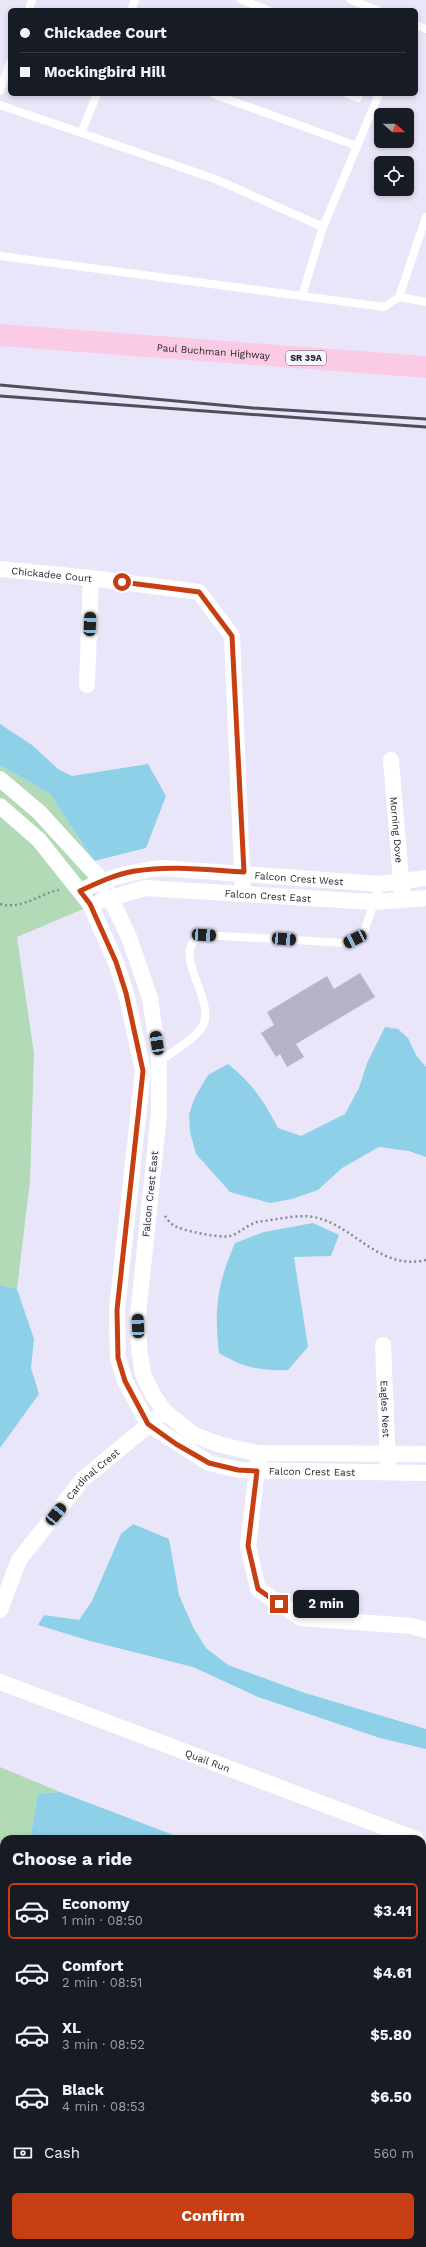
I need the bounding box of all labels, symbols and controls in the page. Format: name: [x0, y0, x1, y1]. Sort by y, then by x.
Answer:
text: Chickadee Court: [44, 24, 167, 42]
text: Mockingbird Hill: [44, 63, 166, 81]
north arrow: [374, 108, 414, 148]
map controls: [374, 108, 414, 196]
button: locate: [374, 156, 414, 196]
street label: Paul Buchman Highway: [156, 341, 271, 361]
road number: SR 39A: [286, 351, 326, 365]
street label: Chickadee Court: [11, 565, 93, 584]
route start: [113, 573, 131, 591]
car: [84, 612, 96, 636]
street label: Morning Dove: [389, 796, 405, 864]
street label: Falcon Crest West: [254, 869, 345, 887]
street label: Falcon Crest East: [224, 887, 312, 904]
car: [192, 928, 216, 942]
car: [342, 928, 368, 950]
car: [272, 932, 296, 946]
car: [149, 1030, 165, 1056]
street label: Falcon Crest East: [140, 1150, 160, 1238]
car: [132, 1314, 144, 1338]
street label: Eagles Nest: [379, 1380, 392, 1439]
street label: Cardinal Crest: [64, 1446, 122, 1502]
street label: Falcon Crest East: [269, 1465, 356, 1477]
car: [44, 1501, 68, 1527]
callout: 2 min: [293, 1590, 359, 1618]
route end: [270, 1595, 288, 1613]
text: 2 min: [308, 1596, 344, 1611]
street label: Quail Run: [184, 1747, 232, 1774]
text: Choose a ride: [12, 1848, 132, 1869]
icon: car: [14, 1893, 50, 1929]
text: Economy: [62, 1895, 129, 1913]
text: $3.41: [373, 1902, 412, 1920]
text: 1 min · 08:50: [62, 1913, 143, 1928]
icon: car: [14, 1955, 50, 1991]
text: Comfort: [62, 1957, 123, 1975]
text: $4.61: [373, 1964, 412, 1982]
text: 2 min · 08:51: [62, 1975, 142, 1990]
icon: car: [14, 2017, 50, 2053]
text: XL: [62, 2019, 81, 2037]
text: $5.80: [370, 2026, 412, 2044]
text: 3 min · 08:52: [62, 2037, 145, 2052]
icon: car: [14, 2079, 50, 2115]
text: Black: [62, 2081, 104, 2099]
text: $6.50: [370, 2088, 412, 2106]
text: 4 min · 08:53: [62, 2099, 145, 2114]
icon: cash: [12, 2142, 34, 2164]
text: Cash: [44, 2144, 80, 2162]
text: 560 m: [374, 2146, 414, 2161]
button: Confirm: [12, 2193, 414, 2239]

